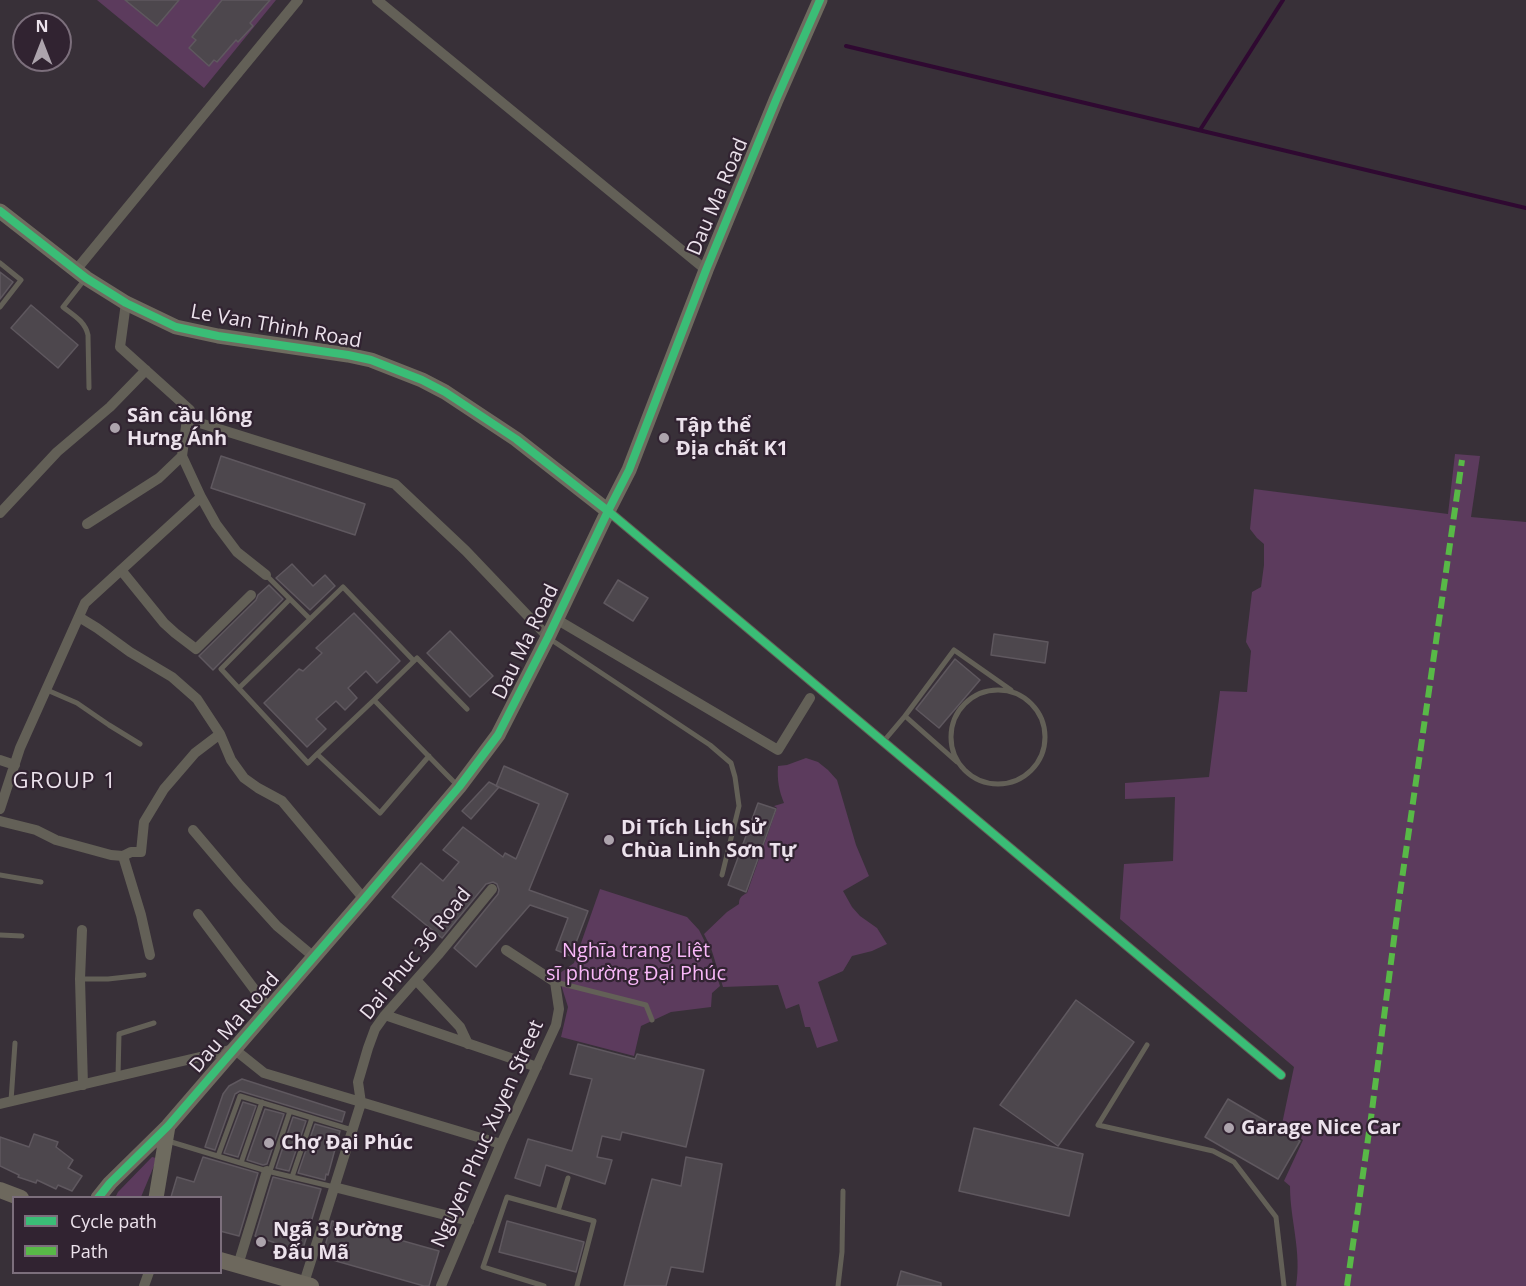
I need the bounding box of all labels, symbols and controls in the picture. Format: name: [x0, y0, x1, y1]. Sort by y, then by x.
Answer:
north arrow: [12, 12, 72, 72]
text: N: [35, 15, 49, 37]
street label: Dau Ma Road: [683, 135, 753, 259]
street label: Le Van Thinh Road: [189, 300, 363, 354]
place label: Sân cầu lông Hưng Ánh: [127, 404, 252, 451]
place label: Tập thể Địa chất K1: [676, 414, 788, 461]
marker: Sân cầu lông Hưng Ánh: [108, 421, 122, 435]
marker: Tập thể Địa chất K1: [657, 431, 671, 445]
street label: Dau Ma Road: [488, 581, 564, 703]
district label: GROUP 1: [13, 769, 117, 795]
place label: Di Tích Lịch Sử Chùa Linh Sơn Tự: [621, 816, 796, 863]
marker: Di Tích Lịch Sử Chùa Linh Sơn Tự: [602, 833, 616, 847]
street label: Dai Phuc 36 Road: [355, 883, 477, 1025]
park label: Nghĩa trang Liệt sĩ phường Đại Phúc: [546, 939, 726, 986]
street label: Dau Ma Road: [185, 968, 285, 1078]
street label: Nguyen Phuc Xuyen Street: [427, 1016, 549, 1252]
place label: Garage Nice Car: [1241, 1116, 1401, 1140]
marker: Garage Nice Car: [1222, 1121, 1236, 1135]
place label: Chợ Đại Phúc: [281, 1131, 413, 1155]
marker: Chợ Đại Phúc: [262, 1136, 276, 1150]
legend: [12, 1196, 222, 1274]
text: Cycle path: [70, 1209, 157, 1233]
place label: Ngã 3 Đường Đấu Mã: [273, 1218, 402, 1265]
marker: Ngã 3 Đường Đấu Mã: [254, 1235, 268, 1249]
text: Path: [70, 1239, 108, 1263]

